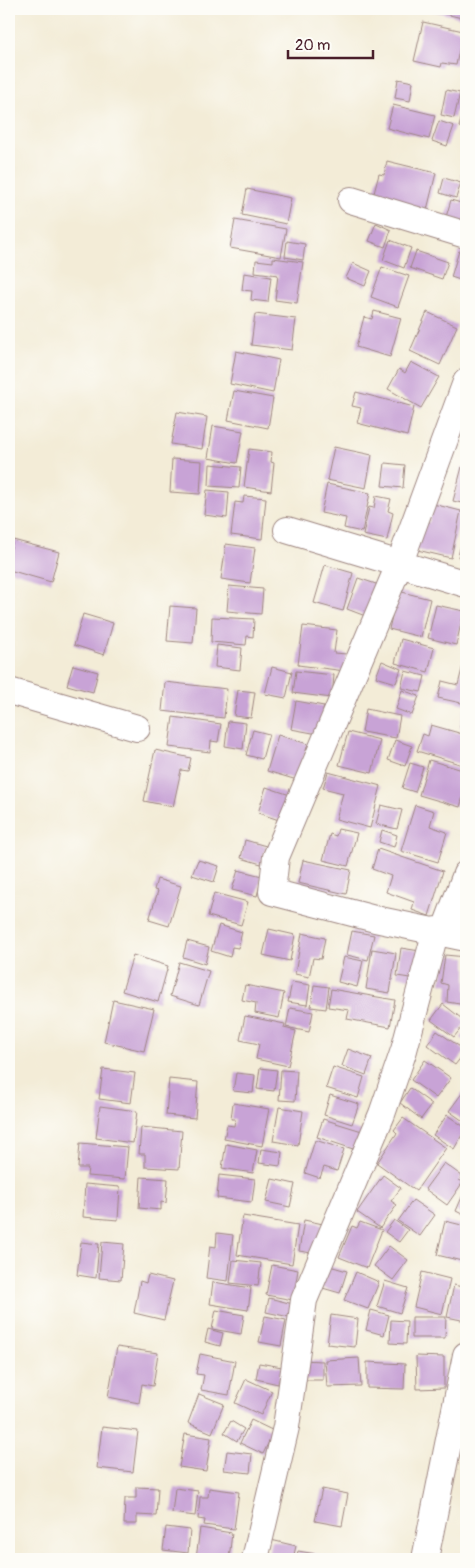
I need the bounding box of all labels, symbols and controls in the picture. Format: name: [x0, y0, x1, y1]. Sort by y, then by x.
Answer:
scale bar: [288, 28, 372, 60]
text: 20 m: [295, 36, 330, 55]

